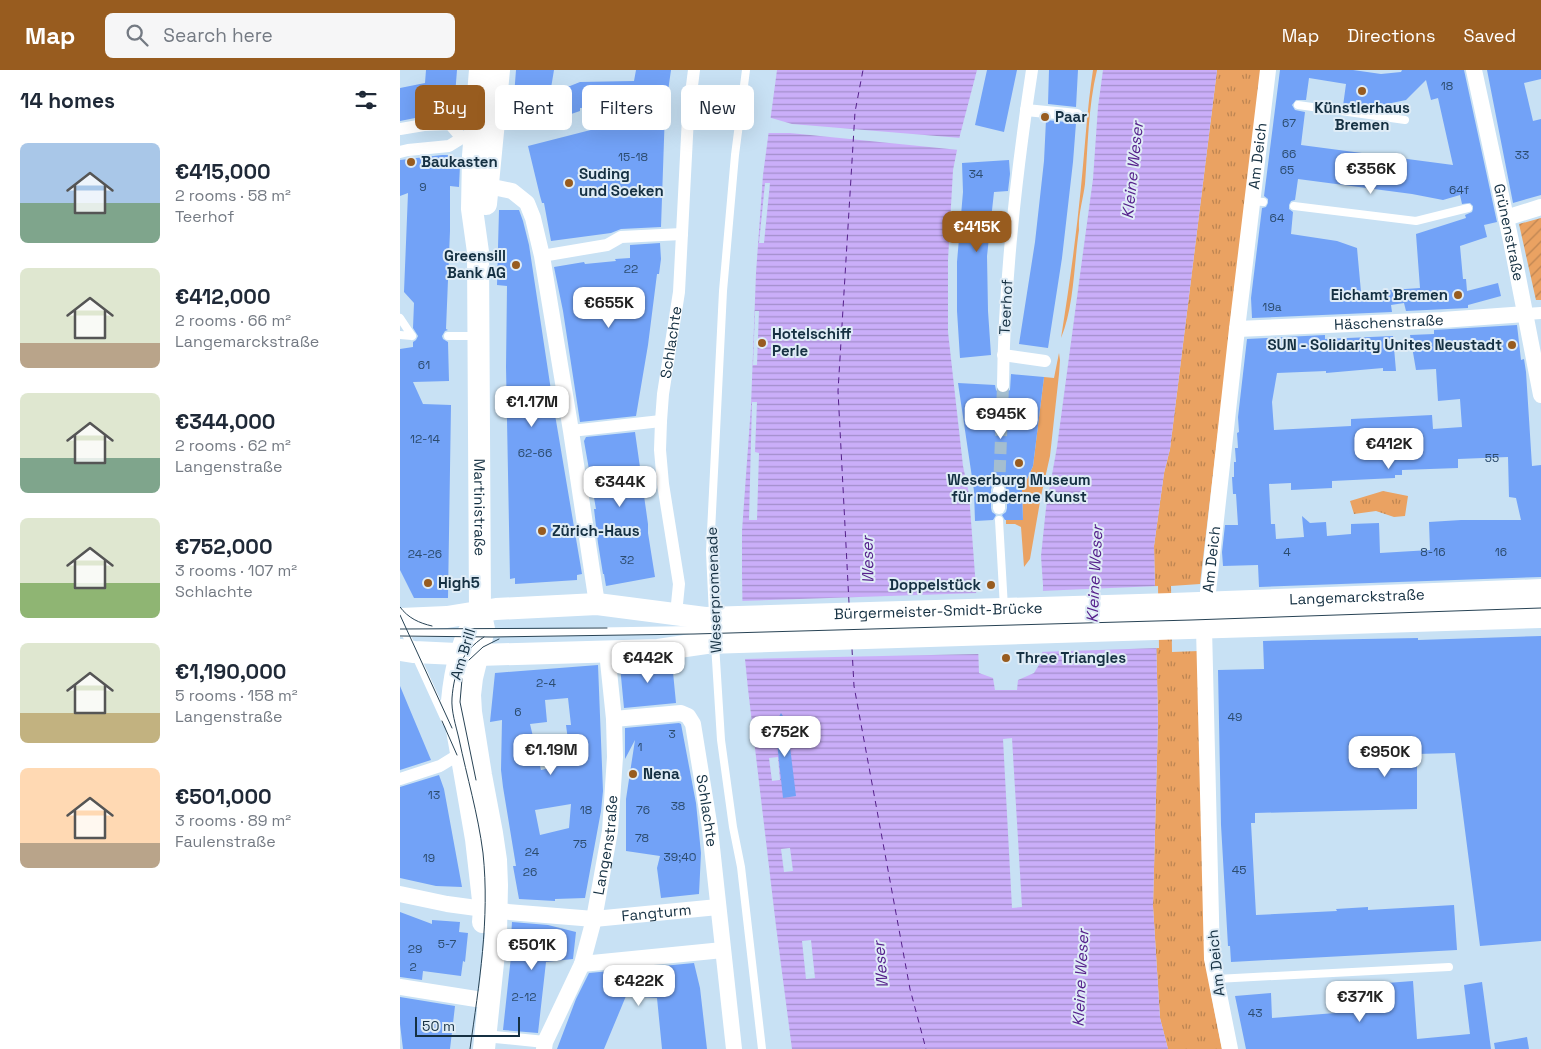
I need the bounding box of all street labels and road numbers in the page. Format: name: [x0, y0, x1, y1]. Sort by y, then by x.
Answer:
street label: Am Deich: [1244, 122, 1271, 190]
street label: Grünenstraße: [1490, 182, 1529, 283]
street label: Teerhof: [995, 278, 1016, 335]
street label: Schlachte: [656, 305, 686, 380]
street label: Häschenstraße: [1334, 310, 1444, 334]
street label: Martinistraße: [470, 458, 490, 556]
street label: Am Deich: [1198, 525, 1224, 594]
street label: Weserpromenade: [702, 526, 725, 654]
street label: Langemarckstraße: [1289, 584, 1425, 609]
street label: Bürgermeister-Smidt-Brücke: [833, 598, 1043, 623]
street label: Am Brill: [446, 626, 479, 682]
street label: Schlachte: [692, 773, 722, 848]
street label: Langenstraße: [589, 794, 621, 896]
street label: Fangturm: [621, 900, 692, 925]
street label: Am Deich: [1203, 929, 1228, 997]

